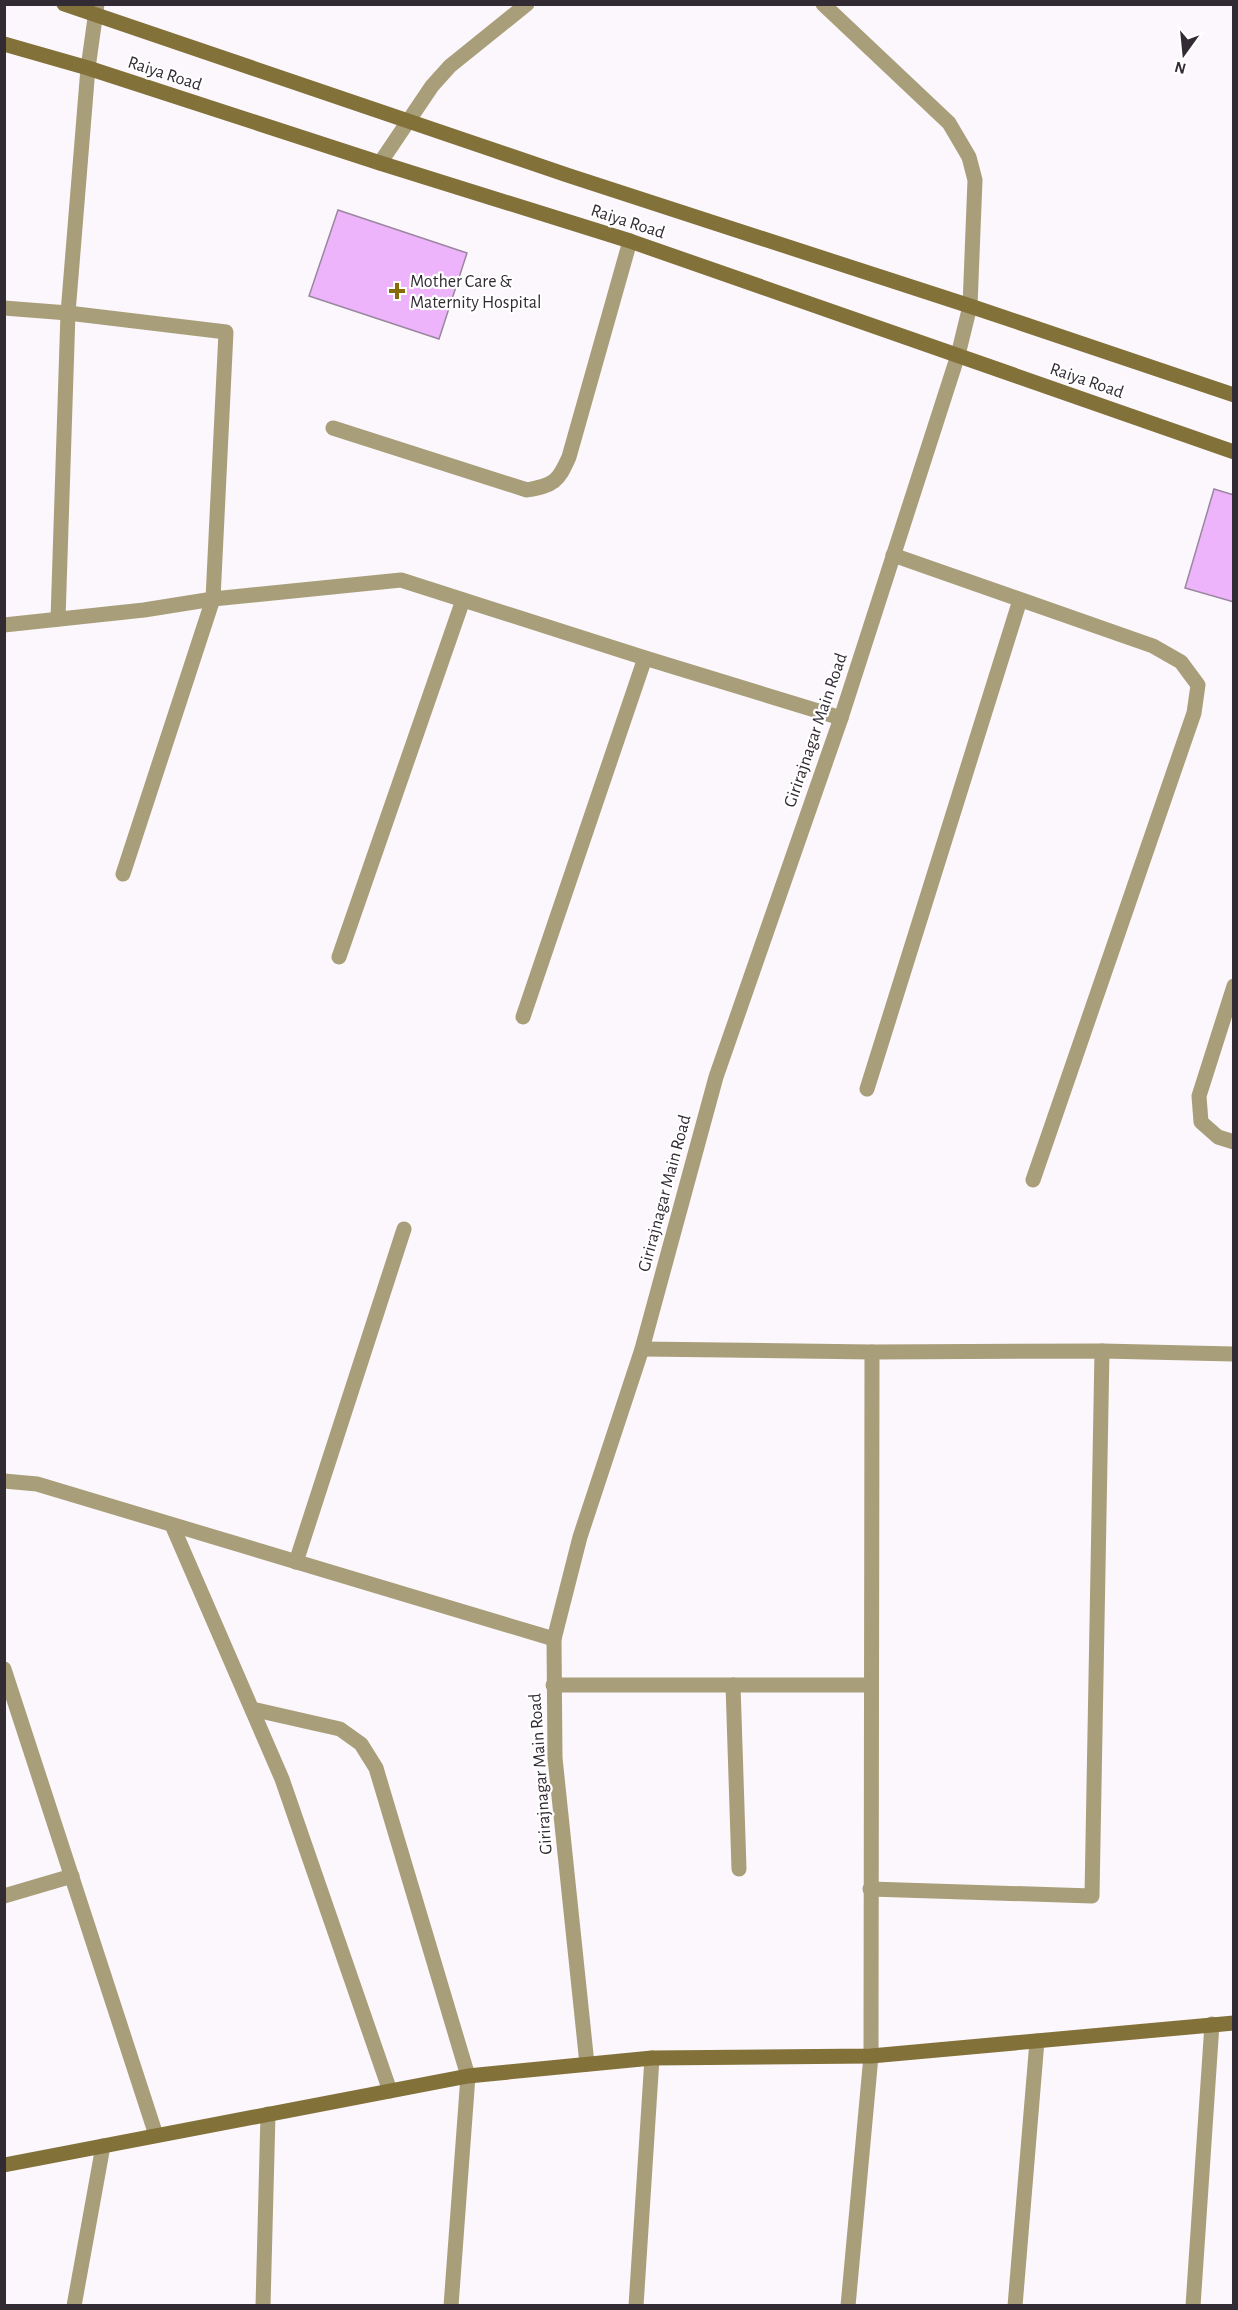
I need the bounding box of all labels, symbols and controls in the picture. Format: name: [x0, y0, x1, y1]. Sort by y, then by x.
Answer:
north arrow: [1154, 24, 1214, 84]
street label: Raiya Road: [125, 54, 204, 94]
text: N: [1173, 58, 1188, 77]
street label: Raiya Road: [588, 202, 667, 242]
place label: Mother Care & Maternity Hospital: [410, 273, 541, 312]
marker: Mother Care & Maternity Hospital: [388, 282, 406, 300]
street label: Raiya Road: [1047, 360, 1126, 402]
street label: Girirajnagar Main Road: [781, 651, 851, 810]
street label: Girirajnagar Main Road: [635, 1113, 695, 1274]
street label: Girirajnagar Main Road: [526, 1693, 556, 1855]

